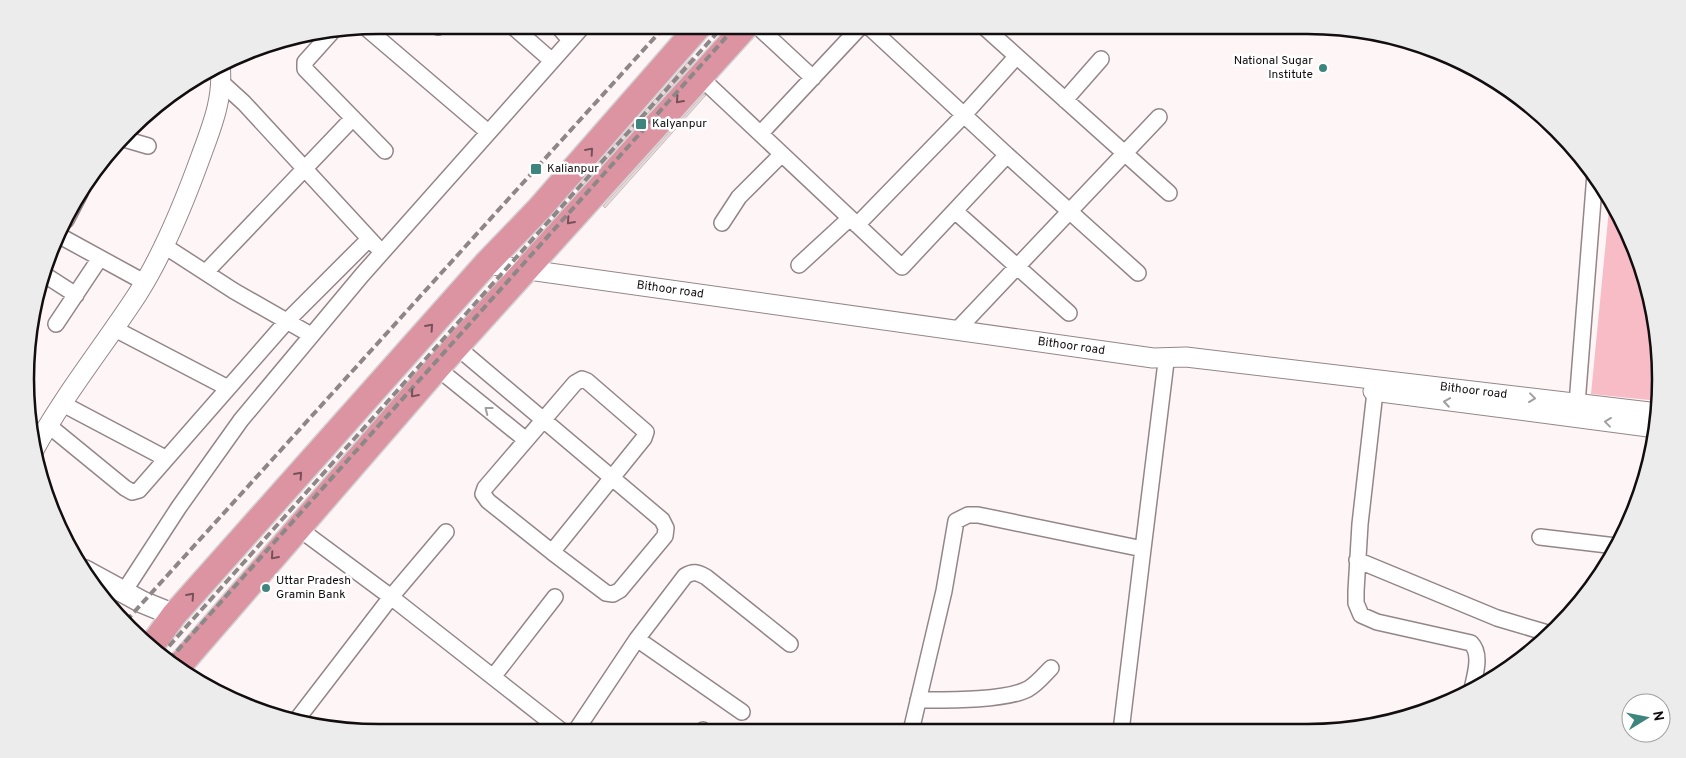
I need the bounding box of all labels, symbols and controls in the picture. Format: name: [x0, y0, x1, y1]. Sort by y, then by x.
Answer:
place label: National Sugar Institute: [1234, 53, 1313, 83]
marker: National Sugar Institute: [1317, 62, 1329, 74]
one-way arrow: [676, 95, 685, 104]
place label: Kalyanpur: [652, 116, 707, 132]
marker: Kalyanpur: [634, 117, 648, 131]
one-way arrow: [584, 147, 593, 156]
place label: Kalianpur: [547, 161, 599, 177]
marker: Kalianpur: [529, 162, 543, 176]
one-way arrow: [567, 216, 576, 225]
street label: Bithoor road: [636, 277, 705, 303]
one-way arrow: [425, 324, 434, 333]
street label: Bithoor road: [1037, 334, 1106, 359]
street label: Bithoor road: [1439, 379, 1508, 403]
one-way arrow: [411, 388, 420, 397]
one-way arrow: [1528, 392, 1536, 403]
one-way arrow: [1442, 397, 1451, 407]
one-way arrow: [485, 407, 494, 415]
one-way arrow: [1603, 417, 1611, 428]
one-way arrow: [293, 471, 302, 480]
one-way arrow: [270, 551, 279, 560]
place label: Uttar Pradesh Gramin Bank: [276, 573, 351, 603]
marker: Uttar Pradesh Gramin Bank: [260, 582, 272, 594]
one-way arrow: [185, 593, 194, 602]
north arrow: [1621, 693, 1671, 743]
text: N: [1648, 710, 1667, 722]

